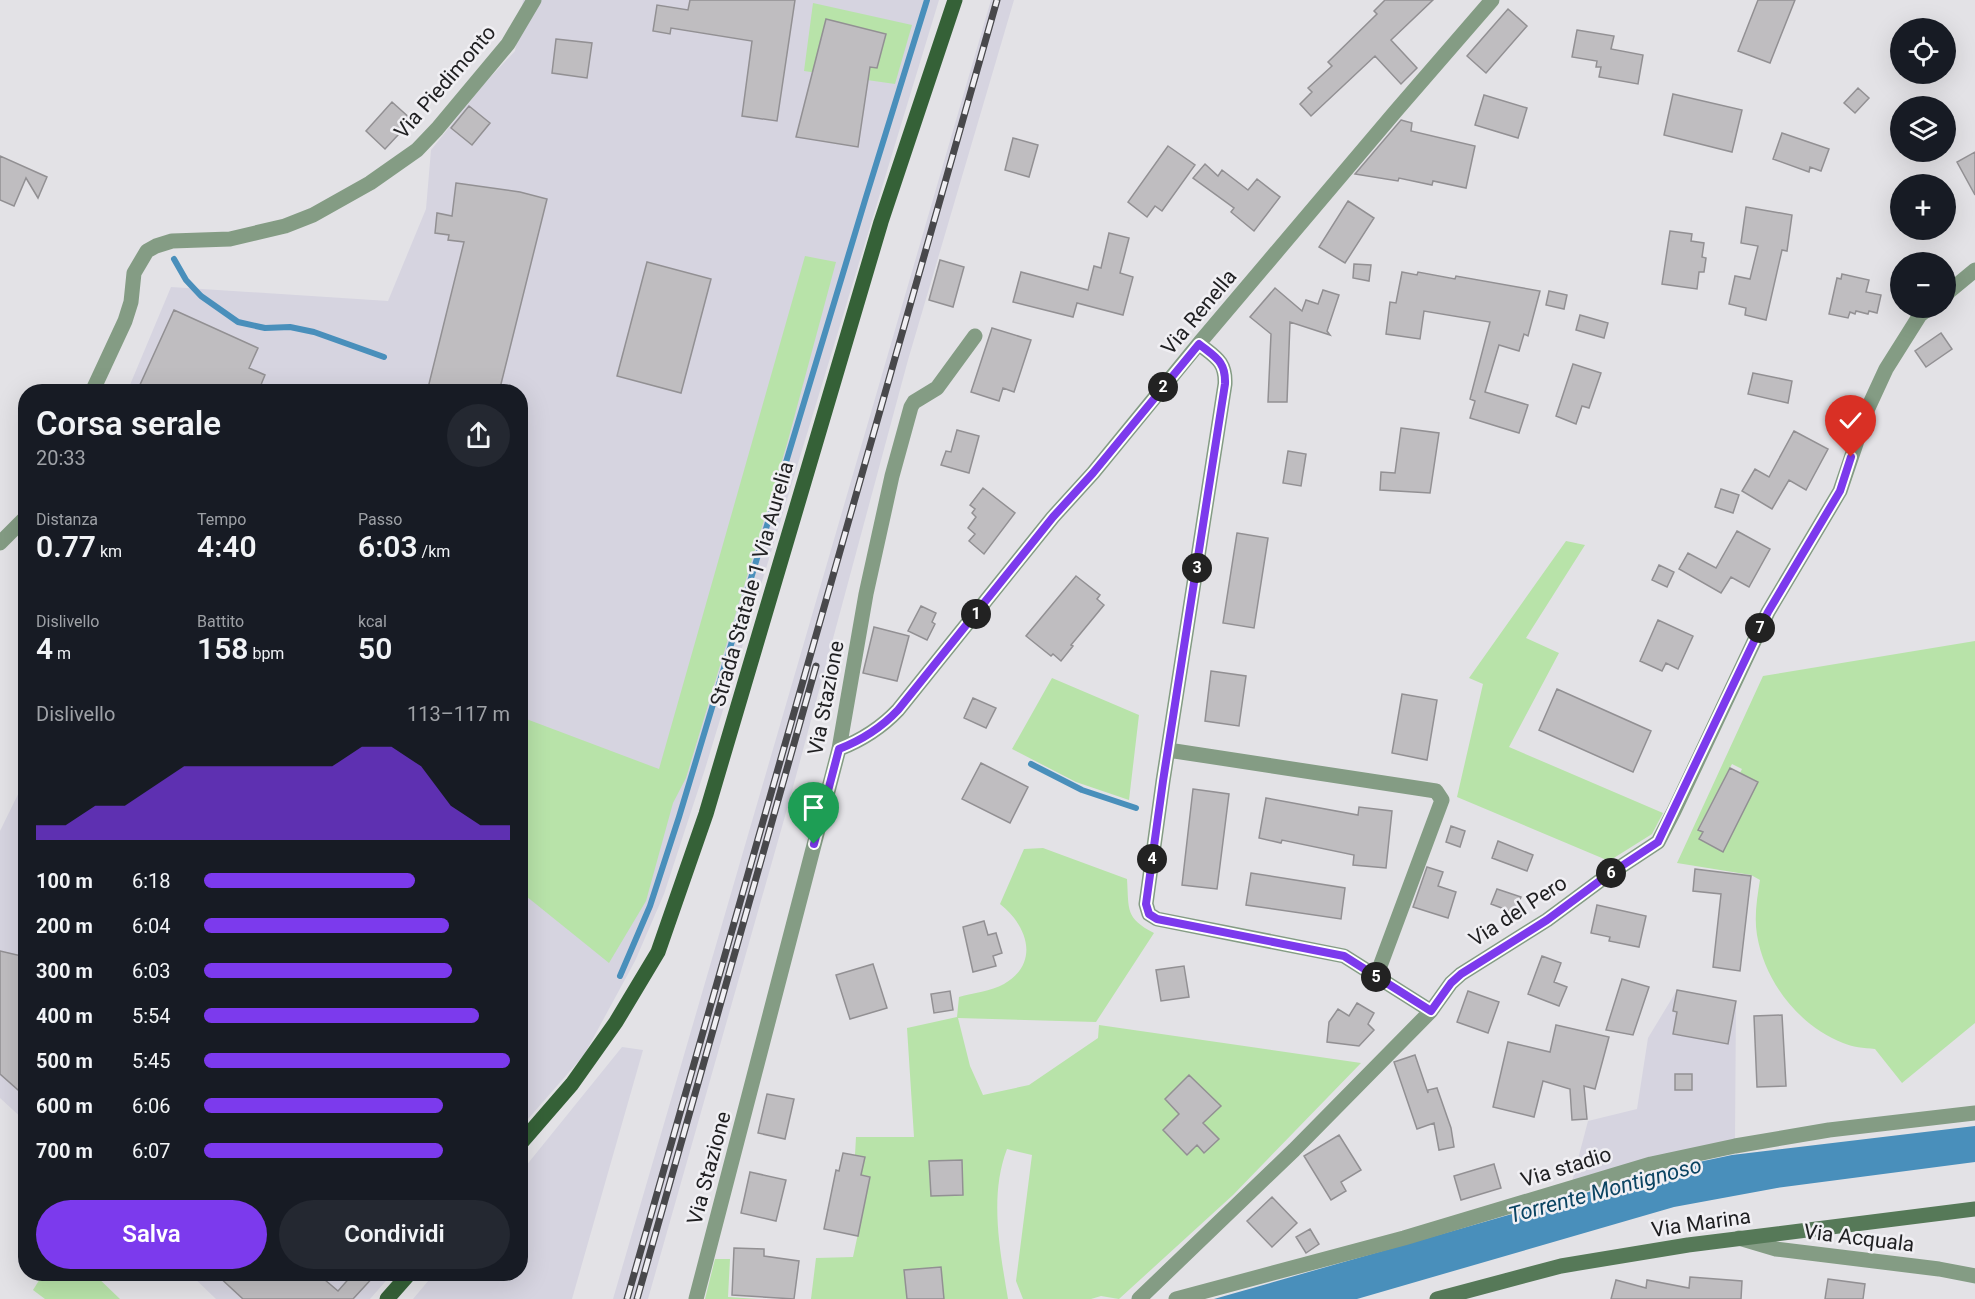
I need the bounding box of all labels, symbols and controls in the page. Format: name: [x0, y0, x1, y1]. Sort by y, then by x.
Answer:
map controls: [1890, 18, 1956, 318]
button: locate: [1890, 18, 1956, 84]
street label: Via Piedimonto: [389, 20, 501, 144]
button: layers: [1890, 96, 1956, 162]
button: +: [1890, 174, 1956, 240]
button: −: [1890, 252, 1956, 318]
street label: Via Renella: [1157, 265, 1241, 359]
pin: 2: [1148, 372, 1178, 402]
text: 2: [1158, 377, 1168, 396]
pin: [1825, 395, 1876, 457]
text: Corsa serale: [36, 404, 221, 443]
button: share: [447, 404, 510, 467]
icon: check: [1834, 404, 1867, 437]
text: 20:33: [36, 446, 86, 470]
street label: Strada Statale 1 Via Aurelia: [706, 459, 798, 709]
text: Distanza: [36, 510, 98, 529]
text: Tempo: [197, 510, 246, 529]
text: Passo: [358, 510, 402, 529]
text: 0.77: [36, 529, 96, 564]
text: 4:40: [197, 529, 257, 564]
text: 6:03: [358, 529, 418, 564]
text: km: [96, 542, 122, 561]
text: /km: [418, 542, 450, 561]
pin: 3: [1182, 553, 1212, 583]
text: 3: [1192, 558, 1202, 577]
pin: 1: [961, 599, 991, 629]
text: 1: [971, 604, 981, 623]
text: Dislivello: [36, 612, 99, 631]
text: Battito: [197, 612, 244, 631]
text: kcal: [358, 612, 387, 631]
pin: 7: [1745, 613, 1775, 643]
text: 7: [1755, 618, 1765, 637]
text: 4: [36, 631, 53, 666]
text: 158: [197, 631, 248, 666]
text: 50: [358, 631, 392, 666]
street label: Via Stazione: [803, 639, 849, 757]
text: m: [53, 644, 71, 663]
text: bpm: [248, 644, 284, 663]
text: Dislivello: [36, 702, 115, 726]
text: 113–117 m: [407, 702, 510, 726]
pin: [788, 782, 839, 844]
icon: arrive: [797, 791, 830, 824]
pin: 4: [1137, 844, 1167, 874]
text: 4: [1147, 849, 1157, 868]
pin: 6: [1596, 858, 1626, 888]
text: 6: [1606, 863, 1616, 882]
text: 100 m: [36, 869, 93, 893]
text: 6:18: [132, 869, 171, 893]
street label: Via del Pero: [1465, 871, 1571, 951]
text: 200 m: [36, 914, 93, 938]
text: 6:04: [132, 914, 171, 938]
text: 300 m: [36, 959, 93, 983]
text: 6:03: [132, 959, 171, 983]
pin: 5: [1361, 962, 1391, 992]
text: 5: [1371, 967, 1381, 986]
text: 400 m: [36, 1004, 93, 1028]
text: 5:54: [132, 1004, 171, 1028]
text: 500 m: [36, 1049, 93, 1073]
text: 5:45: [132, 1049, 171, 1073]
text: 600 m: [36, 1094, 93, 1118]
text: 6:06: [132, 1094, 171, 1118]
street label: Via Stazione: [682, 1109, 736, 1227]
text: 700 m: [36, 1139, 93, 1163]
text: 6:07: [132, 1139, 171, 1163]
street label: Via stadio: [1518, 1142, 1614, 1192]
water label: Torrente Montignoso: [1506, 1152, 1704, 1228]
button: Salva: [36, 1200, 267, 1269]
button: Condividi: [279, 1200, 510, 1269]
street label: Via Marina: [1650, 1204, 1752, 1242]
street label: Via Acquala: [1802, 1219, 1916, 1257]

